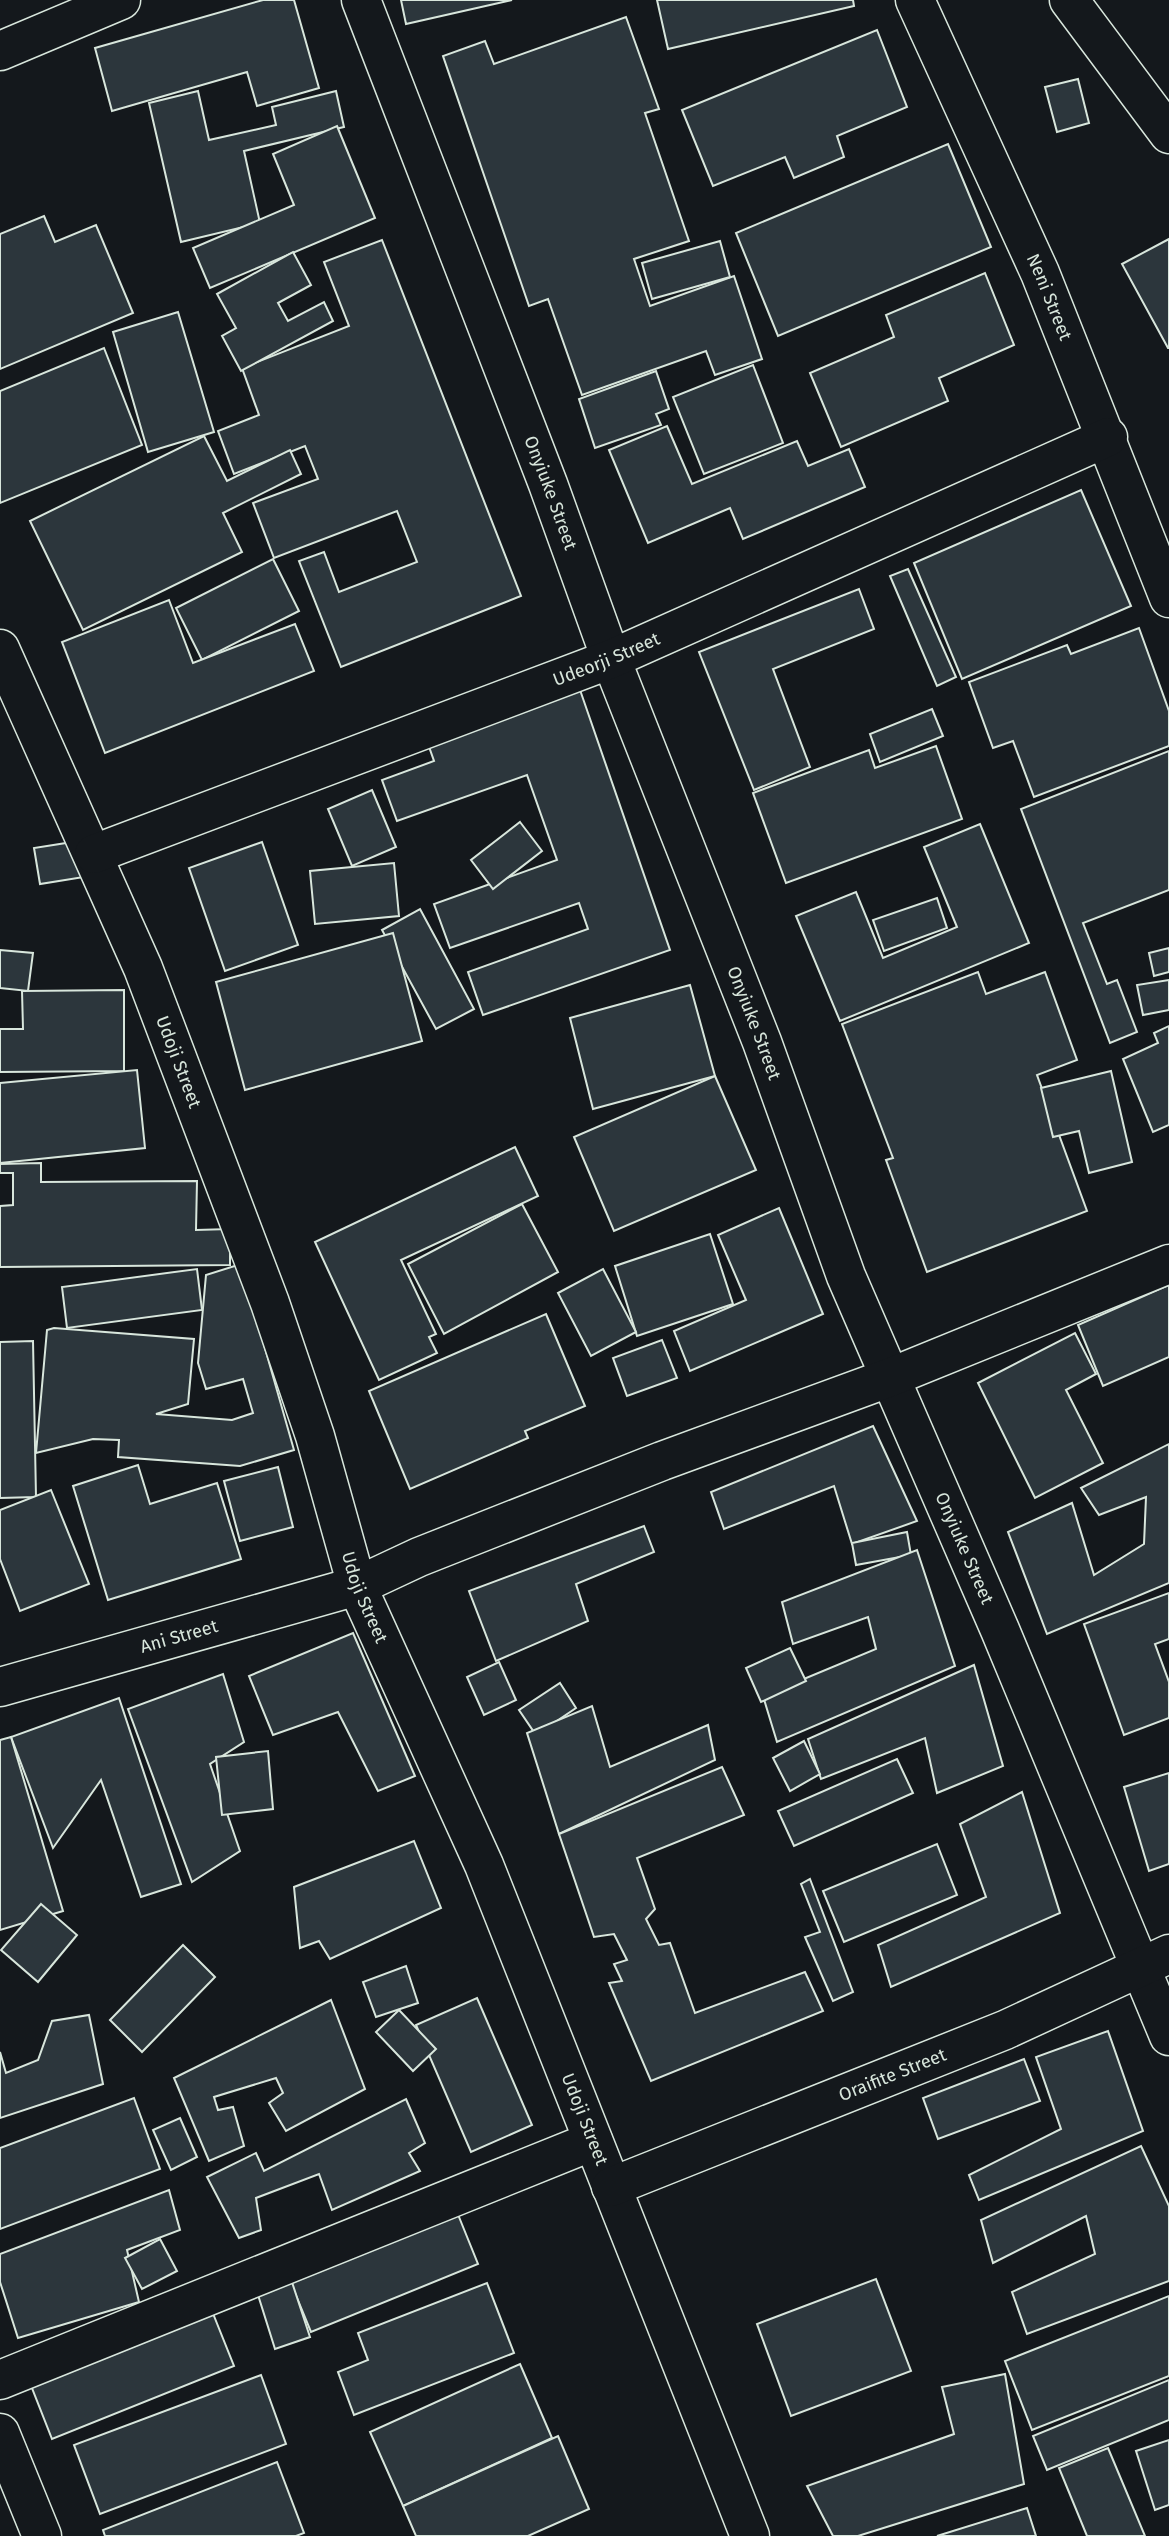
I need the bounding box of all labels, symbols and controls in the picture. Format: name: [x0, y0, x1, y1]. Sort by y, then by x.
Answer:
street label: Neni Street: [1022, 250, 1077, 344]
street label: Onyiuke Street: [519, 433, 582, 553]
street label: Udeorji Street: [550, 627, 664, 691]
street label: Onyiuke Street: [722, 963, 786, 1083]
street label: Udoji Street: [151, 1013, 206, 1112]
street label: Onyiuke Street: [930, 1489, 999, 1608]
street label: Udoji Street: [337, 1549, 393, 1647]
street label: Ani Street: [138, 1615, 221, 1658]
street label: Oraifite Street: [836, 2043, 950, 2106]
street label: Udoji Street: [557, 2070, 613, 2169]

